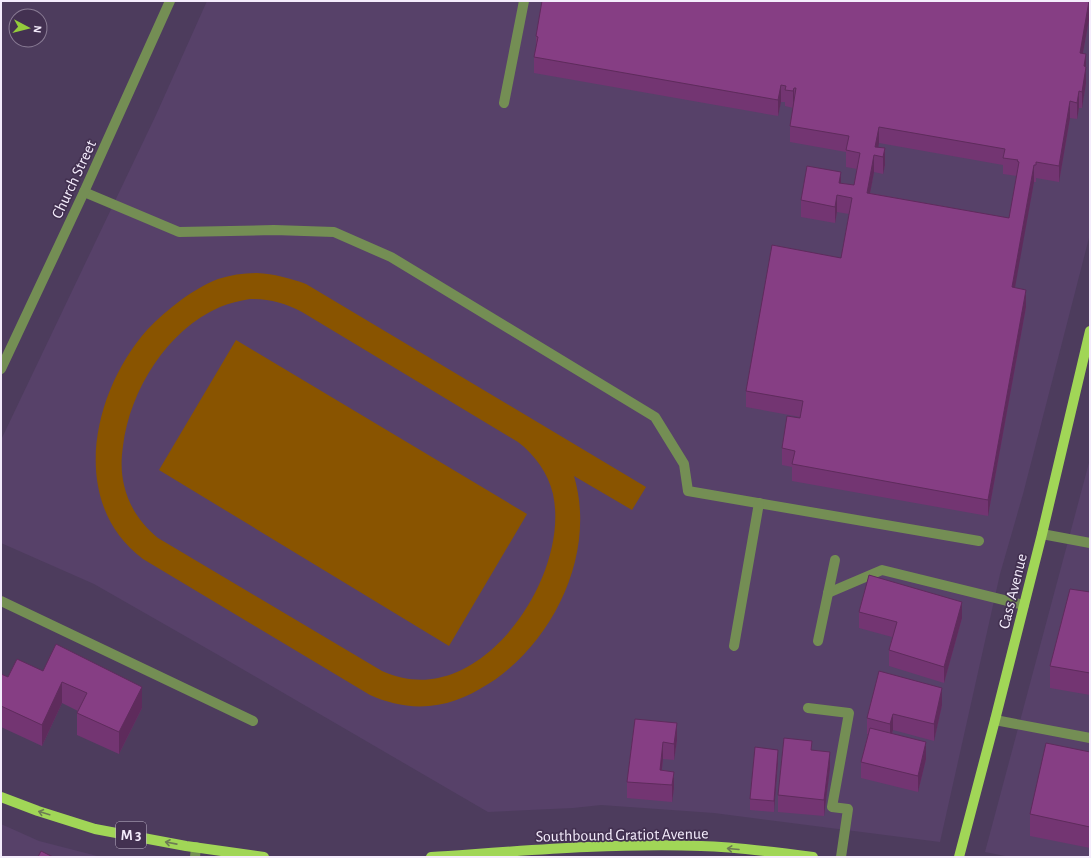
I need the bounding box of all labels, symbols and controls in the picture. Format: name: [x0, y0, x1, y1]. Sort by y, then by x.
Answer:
north arrow: [8, 8, 48, 48]
text: N: [32, 25, 43, 34]
street label: Church Street: [49, 138, 99, 221]
street label: Cass Avenue: [996, 552, 1030, 630]
one-way arrow: [38, 809, 51, 816]
road number: M 3: [116, 822, 146, 848]
street label: Southbound Gratiot Avenue: [535, 825, 709, 845]
one-way arrow: [164, 839, 177, 847]
one-way arrow: [727, 845, 740, 852]

